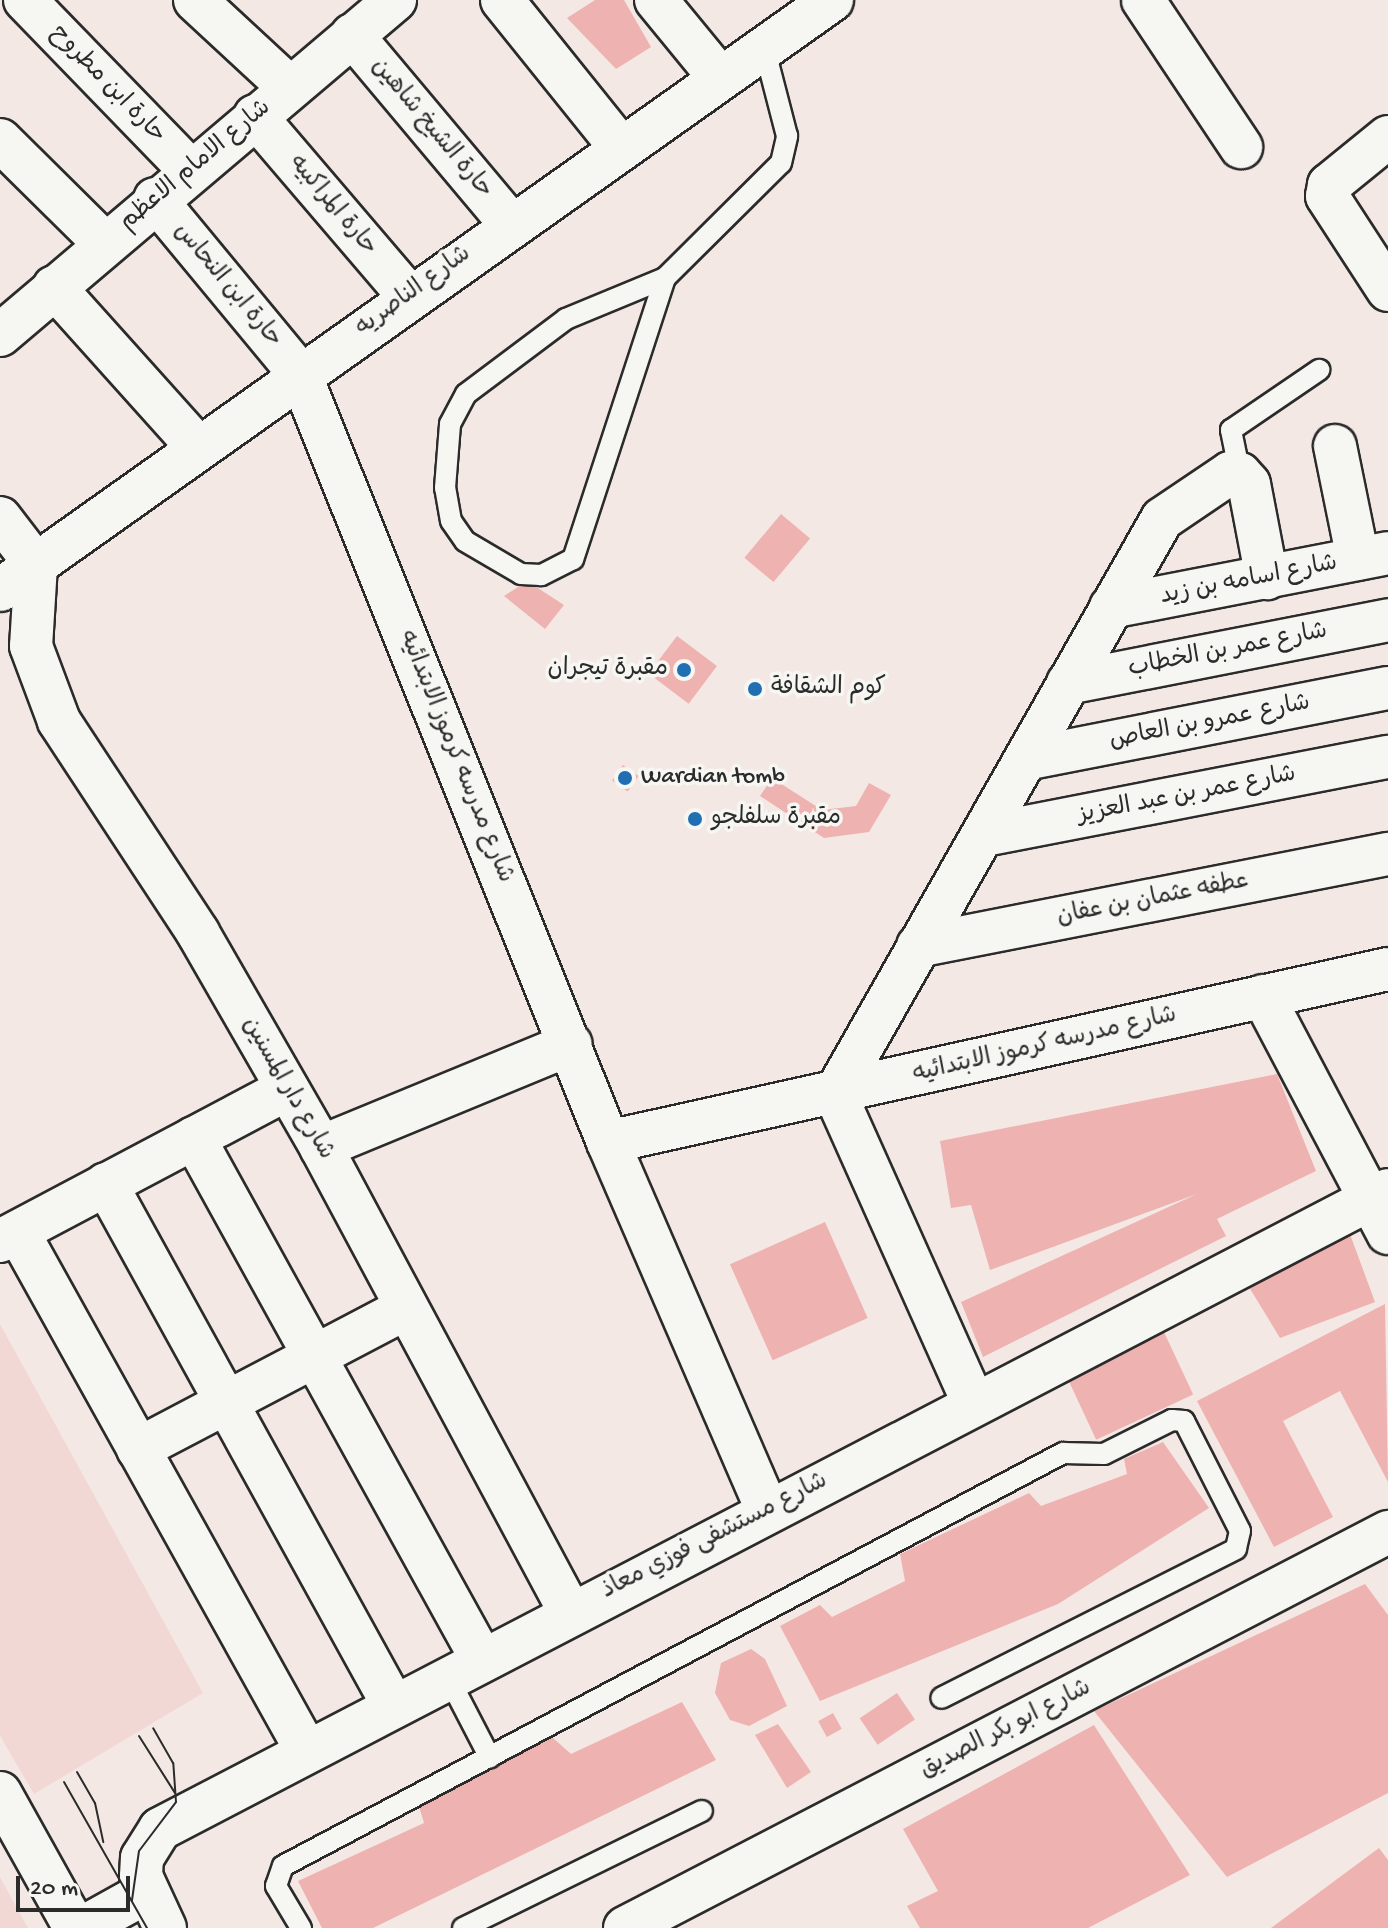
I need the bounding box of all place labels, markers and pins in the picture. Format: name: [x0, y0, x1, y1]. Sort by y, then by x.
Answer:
place label: مقبرة تيجران: [547, 656, 668, 684]
marker: مقبرة تيجران: [675, 661, 693, 679]
place label: كوم الشقافة: [771, 675, 886, 703]
marker: كوم الشقافة: [746, 680, 764, 698]
place label: Wardian tomb: [641, 764, 785, 792]
marker: Wardian tomb: [616, 769, 634, 787]
place label: مقبرة سلفلجو: [711, 805, 841, 833]
marker: مقبرة سلفلجو: [686, 810, 704, 828]

